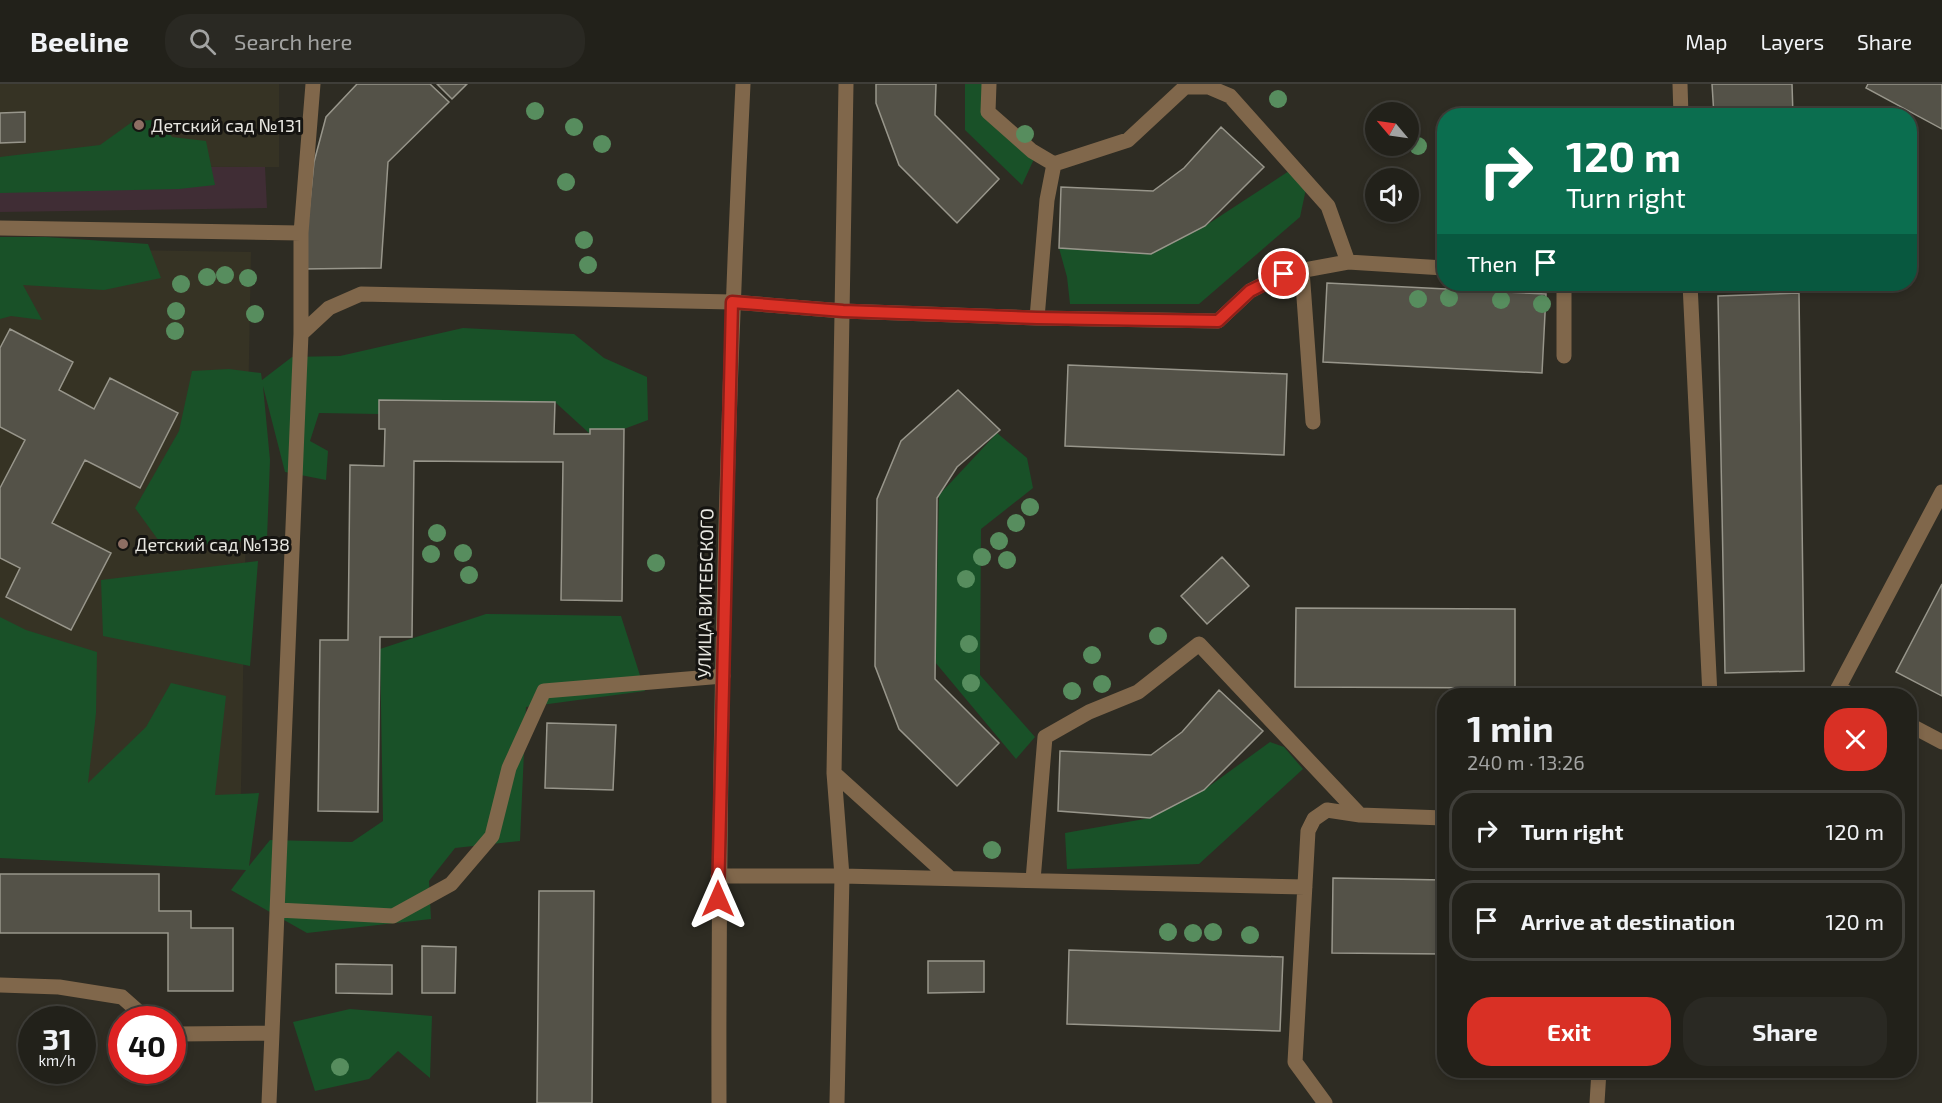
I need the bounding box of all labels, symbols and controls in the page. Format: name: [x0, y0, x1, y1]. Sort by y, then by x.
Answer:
search box: [165, 14, 585, 68]
text: Beeline: [30, 24, 129, 58]
icon: search: [186, 25, 219, 58]
text: Search here: [234, 28, 352, 54]
text: Map: [1685, 29, 1727, 54]
text: Layers: [1760, 29, 1824, 54]
text: Share: [1857, 29, 1912, 54]
north arrow: [1365, 102, 1419, 156]
map controls: [1365, 102, 1419, 222]
place label: Детский сад №131: [151, 114, 302, 136]
marker: Детский сад №131: [132, 118, 146, 132]
text: 120 m: [1566, 130, 1681, 180]
icon: right: [1467, 132, 1545, 210]
button: sound: [1365, 168, 1419, 222]
text: Turn right: [1566, 181, 1686, 213]
icon: arrive: [1529, 246, 1562, 279]
pin: [1258, 248, 1309, 299]
text: Then: [1467, 250, 1517, 276]
icon: arrive: [1267, 257, 1300, 290]
street label: УЛИЦА ВИТЕБСКОГО: [693, 508, 717, 678]
place label: Детский сад №138: [135, 533, 290, 555]
marker: Детский сад №138: [116, 537, 130, 551]
text: 1 min: [1467, 706, 1554, 749]
button: close: [1824, 708, 1887, 771]
text: 240 m · 13:26: [1467, 750, 1585, 774]
icon: right: [1470, 814, 1503, 847]
text: Turn right: [1521, 818, 1623, 844]
text: 120 m: [1825, 818, 1884, 844]
position arrow: [686, 867, 750, 931]
icon: arrive: [1470, 904, 1503, 937]
text: Arrive at destination: [1521, 908, 1735, 934]
text: 120 m: [1825, 908, 1884, 934]
button: Exit: [1467, 997, 1671, 1066]
button: Share: [1683, 997, 1887, 1066]
speed limit sign: 40: [108, 1006, 186, 1084]
text: 31: [42, 1020, 72, 1056]
text: km/h: [38, 1051, 76, 1069]

